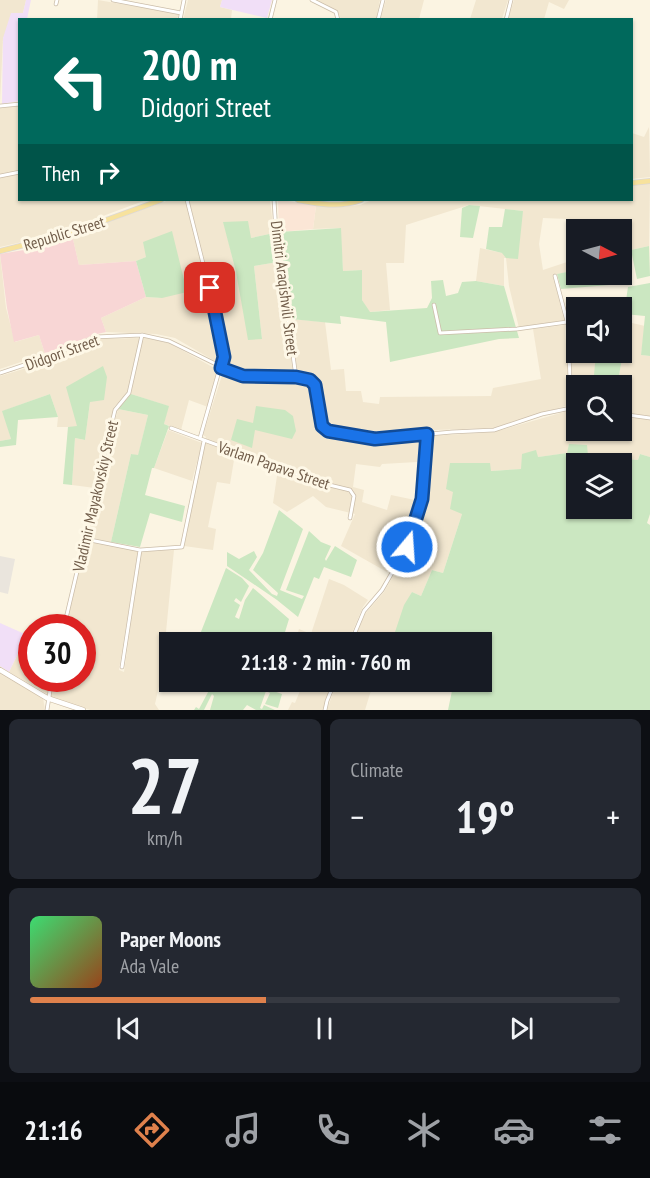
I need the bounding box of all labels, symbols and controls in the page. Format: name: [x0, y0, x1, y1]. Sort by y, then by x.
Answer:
text: 200 m: [141, 37, 238, 92]
icon: left: [42, 42, 120, 120]
text: Didgori Street: [141, 90, 271, 124]
icon: right: [92, 156, 125, 189]
text: Then: [42, 159, 80, 187]
street label: Republic Street: [21, 211, 107, 255]
north arrow: [566, 219, 632, 285]
map controls: [566, 219, 632, 519]
street label: Dimitri Araqishvili Street: [267, 220, 303, 357]
pin: [184, 262, 235, 313]
icon: arrive: [193, 271, 226, 304]
button: sound: [566, 297, 632, 363]
street label: Didgori Street: [22, 329, 102, 375]
button: search: [566, 375, 632, 441]
street label: Vladimir Mayakovskiy Street: [68, 418, 122, 575]
street label: Varlam Papava Street: [214, 436, 333, 494]
button: layers: [566, 453, 632, 519]
position arrow: [375, 515, 439, 579]
speed limit sign: 30: [18, 614, 96, 692]
text: 21:18 · 2 min · 760 m: [240, 648, 411, 676]
text: 27: [127, 735, 202, 836]
text: Climate: [351, 757, 403, 783]
text: 19°: [456, 787, 515, 845]
text: −: [351, 795, 364, 838]
text: +: [606, 795, 620, 838]
text: km/h: [147, 825, 182, 851]
text: Paper Moons: [120, 925, 221, 953]
text: Ada Vale: [120, 953, 179, 979]
icon: previous: [112, 1012, 145, 1045]
icon: pause: [308, 1012, 341, 1045]
icon: next: [505, 1012, 538, 1045]
icon: directions: [131, 1109, 173, 1151]
icon: music: [222, 1109, 264, 1151]
icon: phone: [312, 1109, 354, 1151]
icon: climate: [403, 1109, 445, 1151]
icon: car: [493, 1109, 535, 1151]
icon: filters: [584, 1109, 626, 1151]
text: 21:16: [24, 1113, 83, 1147]

